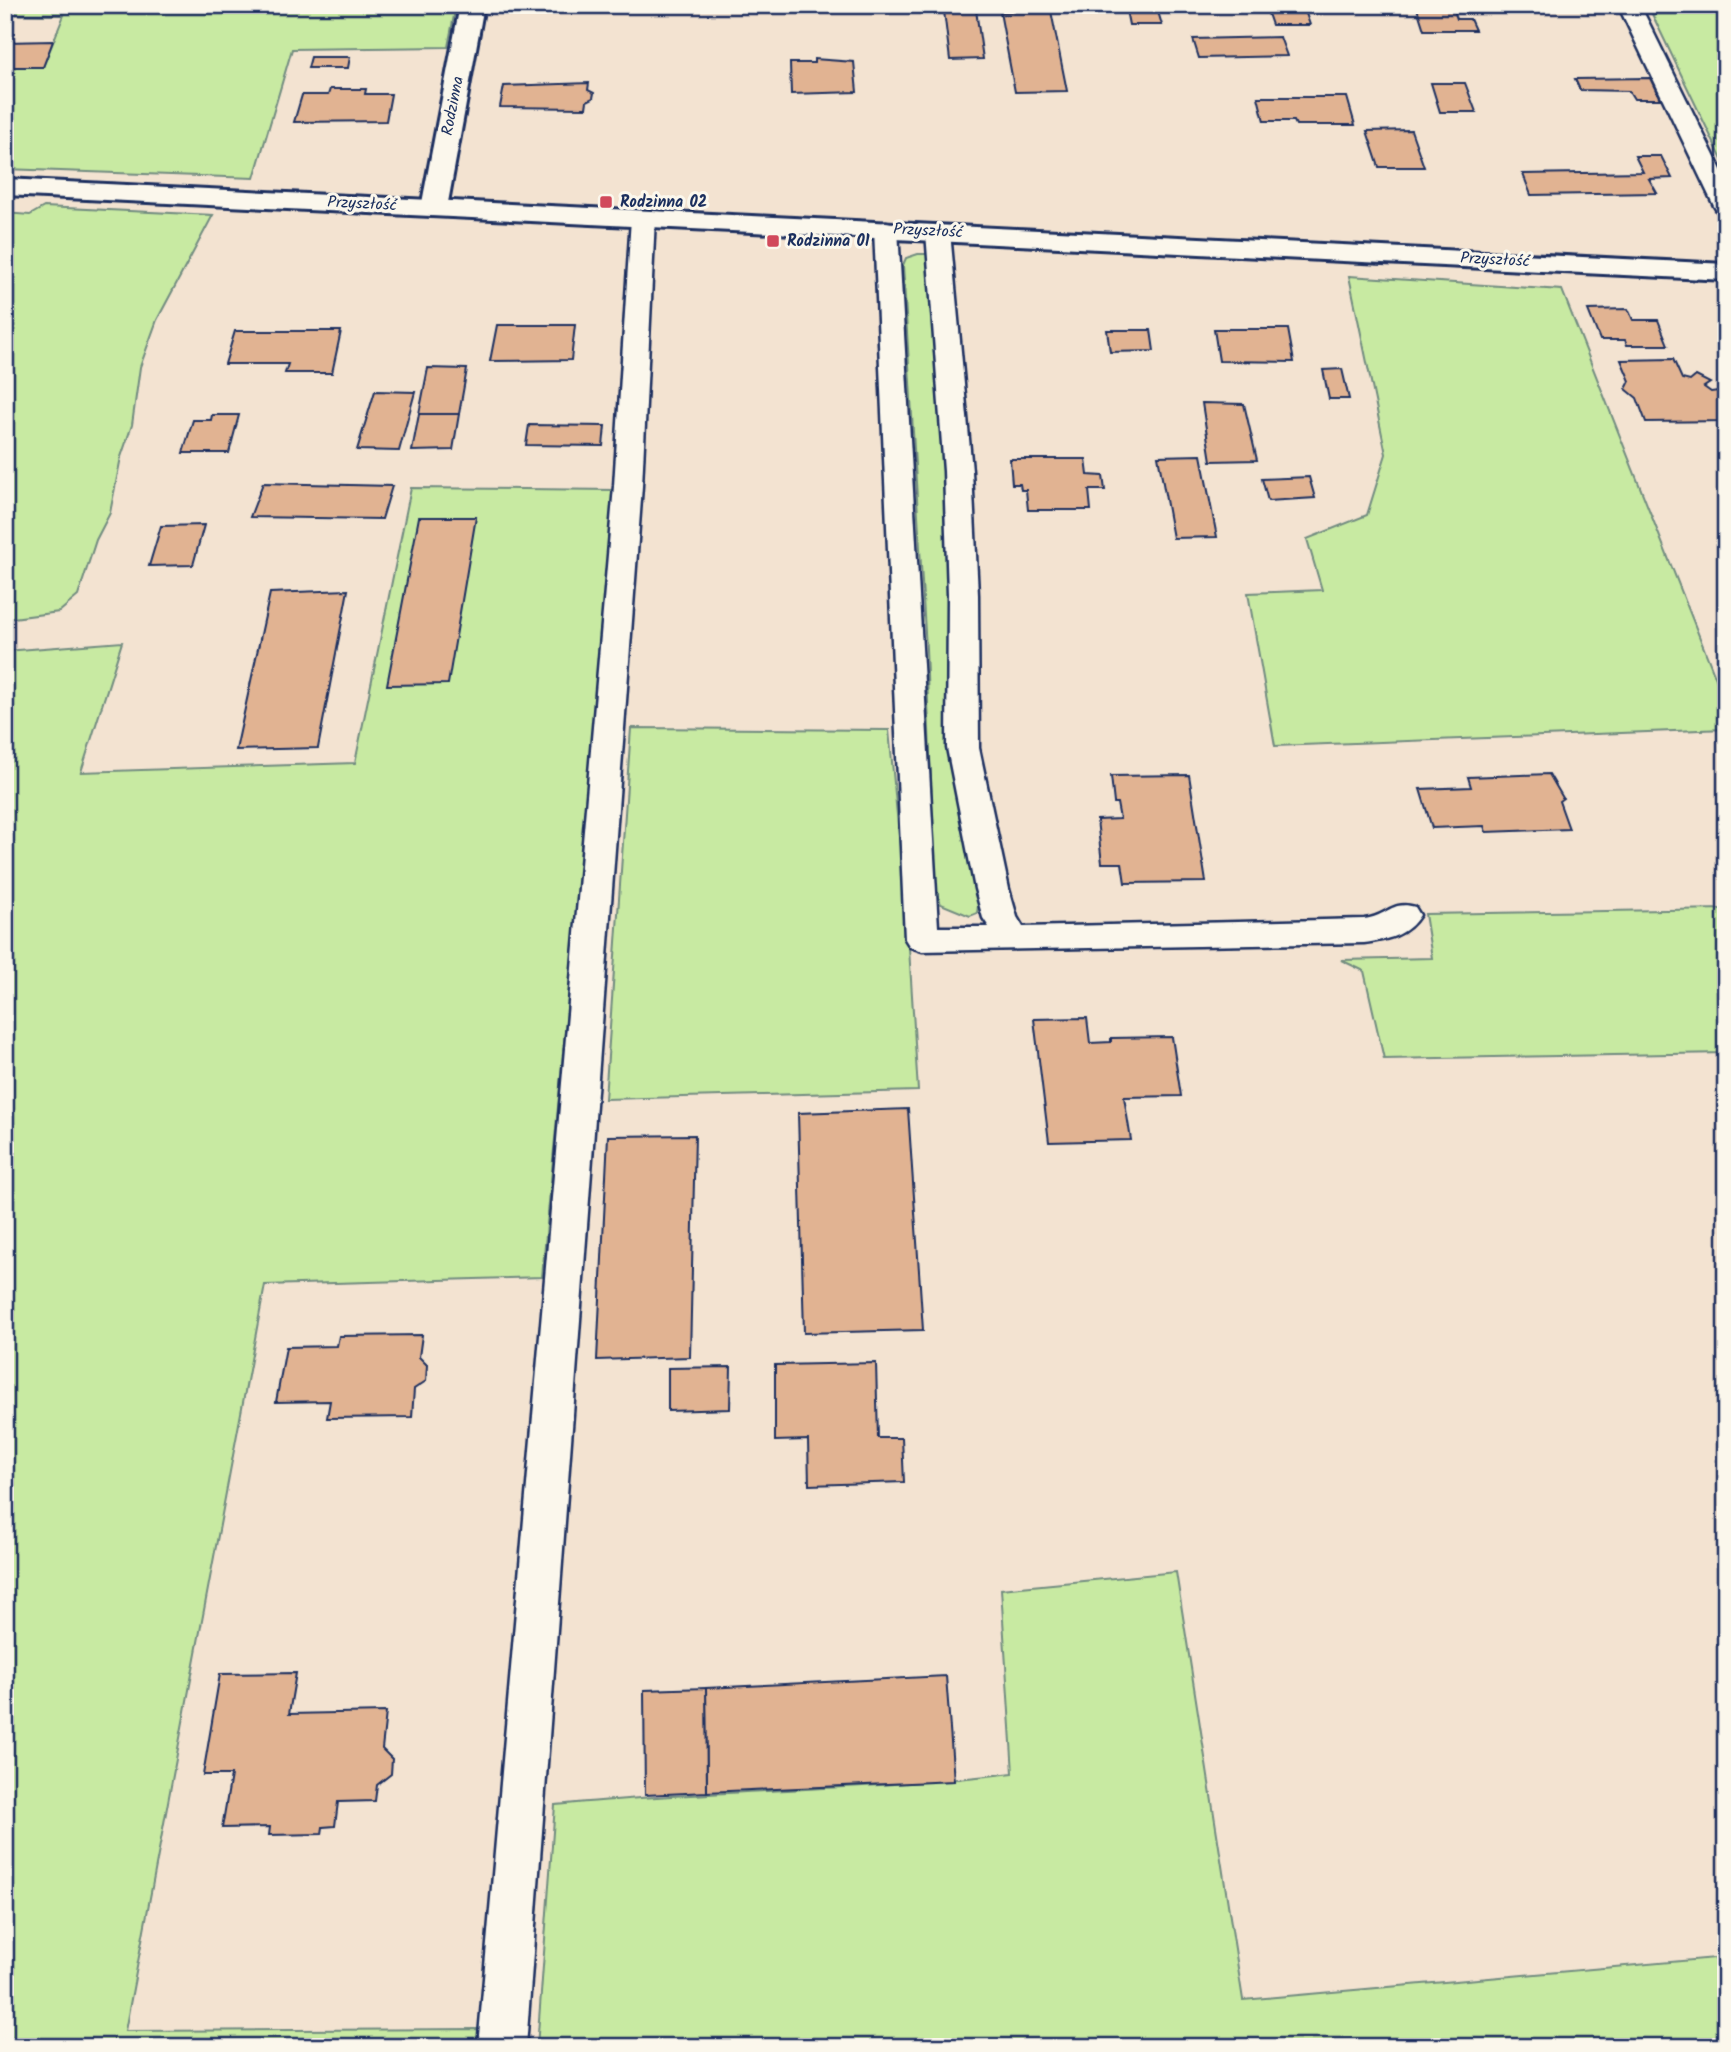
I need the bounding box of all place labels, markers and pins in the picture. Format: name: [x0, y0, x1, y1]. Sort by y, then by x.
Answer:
place label: Rodzinna 02: [620, 190, 707, 215]
marker: Rodzinna 02: [598, 194, 614, 210]
place label: Rodzinna 01: [787, 229, 870, 254]
marker: Rodzinna 01: [765, 233, 781, 249]

